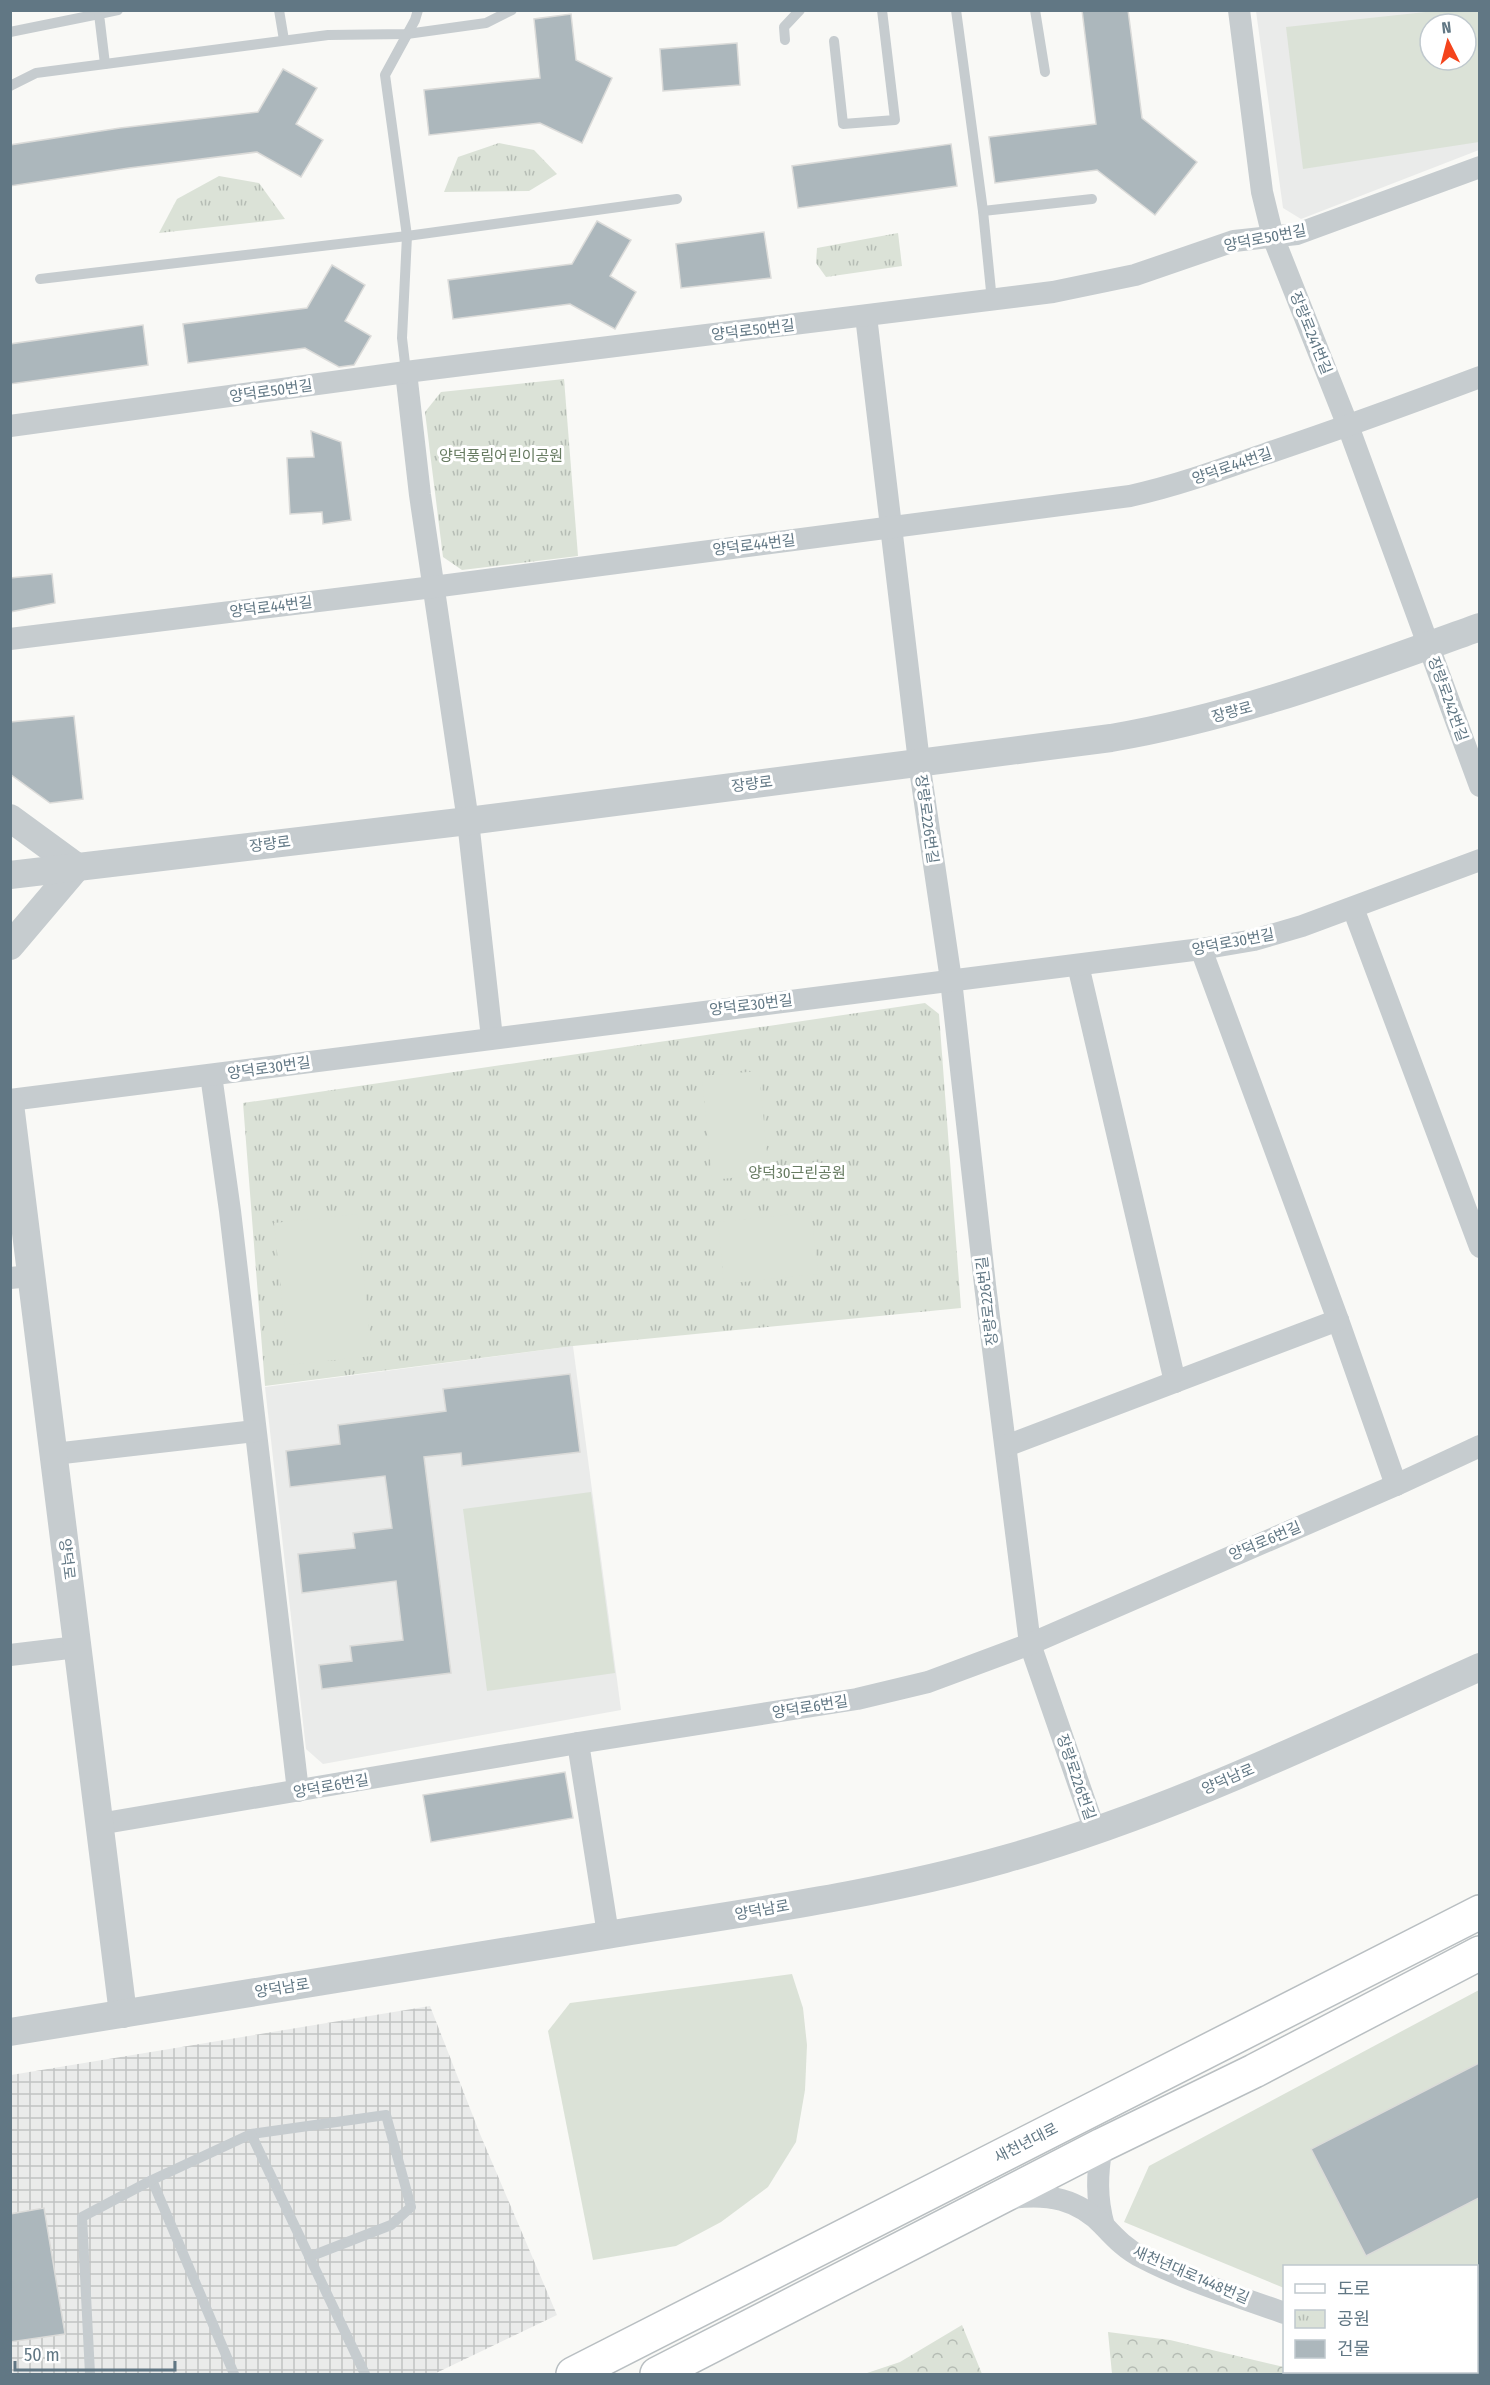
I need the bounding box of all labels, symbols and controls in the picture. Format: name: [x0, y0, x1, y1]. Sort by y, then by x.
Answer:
north arrow: [1418, 12, 1478, 72]
text: N: [1441, 18, 1452, 38]
street label: 양덕로50번길: [1222, 221, 1308, 255]
street label: 장량로241번길: [1286, 289, 1336, 377]
street label: 양덕로50번길: [710, 316, 796, 344]
street label: 양덕로50번길: [228, 376, 314, 406]
street label: 양덕로44번길: [1190, 444, 1274, 488]
park label: 양덕풍림어린이공원: [439, 447, 563, 465]
street label: 양덕로44번길: [711, 531, 797, 559]
street label: 양덕로44번길: [228, 593, 314, 621]
street label: 장량로242번길: [1424, 654, 1472, 744]
street label: 장량로: [1210, 698, 1254, 726]
street label: 장량로: [730, 773, 774, 795]
street label: 장량로226번길: [912, 773, 942, 865]
street label: 장량로: [248, 833, 292, 855]
street label: 양덕로30번길: [1190, 925, 1276, 959]
street label: 양덕로30번길: [708, 991, 794, 1019]
street label: 양덕로30번길: [226, 1053, 312, 1083]
park label: 양덕30근린공원: [748, 1164, 846, 1182]
street label: 장량로226번길: [973, 1255, 1001, 1347]
street label: 양덕로6번길: [1226, 1518, 1304, 1564]
street label: 양덕로: [56, 1537, 78, 1581]
street label: 양덕로6번길: [771, 1692, 849, 1722]
street label: 장량로226번길: [1053, 1732, 1099, 1822]
street label: 양덕남로: [1199, 1760, 1257, 1798]
street label: 양덕로6번길: [292, 1770, 370, 1802]
street label: 양덕남로: [733, 1896, 791, 1924]
street label: 양덕남로: [253, 1975, 311, 2001]
street label: 새천년대로: [991, 2119, 1061, 2167]
street label: 새천년대로1448번길: [1130, 2242, 1252, 2308]
legend: [1283, 2265, 1478, 2373]
text: 도로: [1337, 2278, 1370, 2300]
text: 공원: [1337, 2308, 1370, 2330]
scale bar: [15, 2334, 176, 2372]
text: 건물: [1337, 2338, 1370, 2360]
text: 50 m: [24, 2344, 60, 2366]

